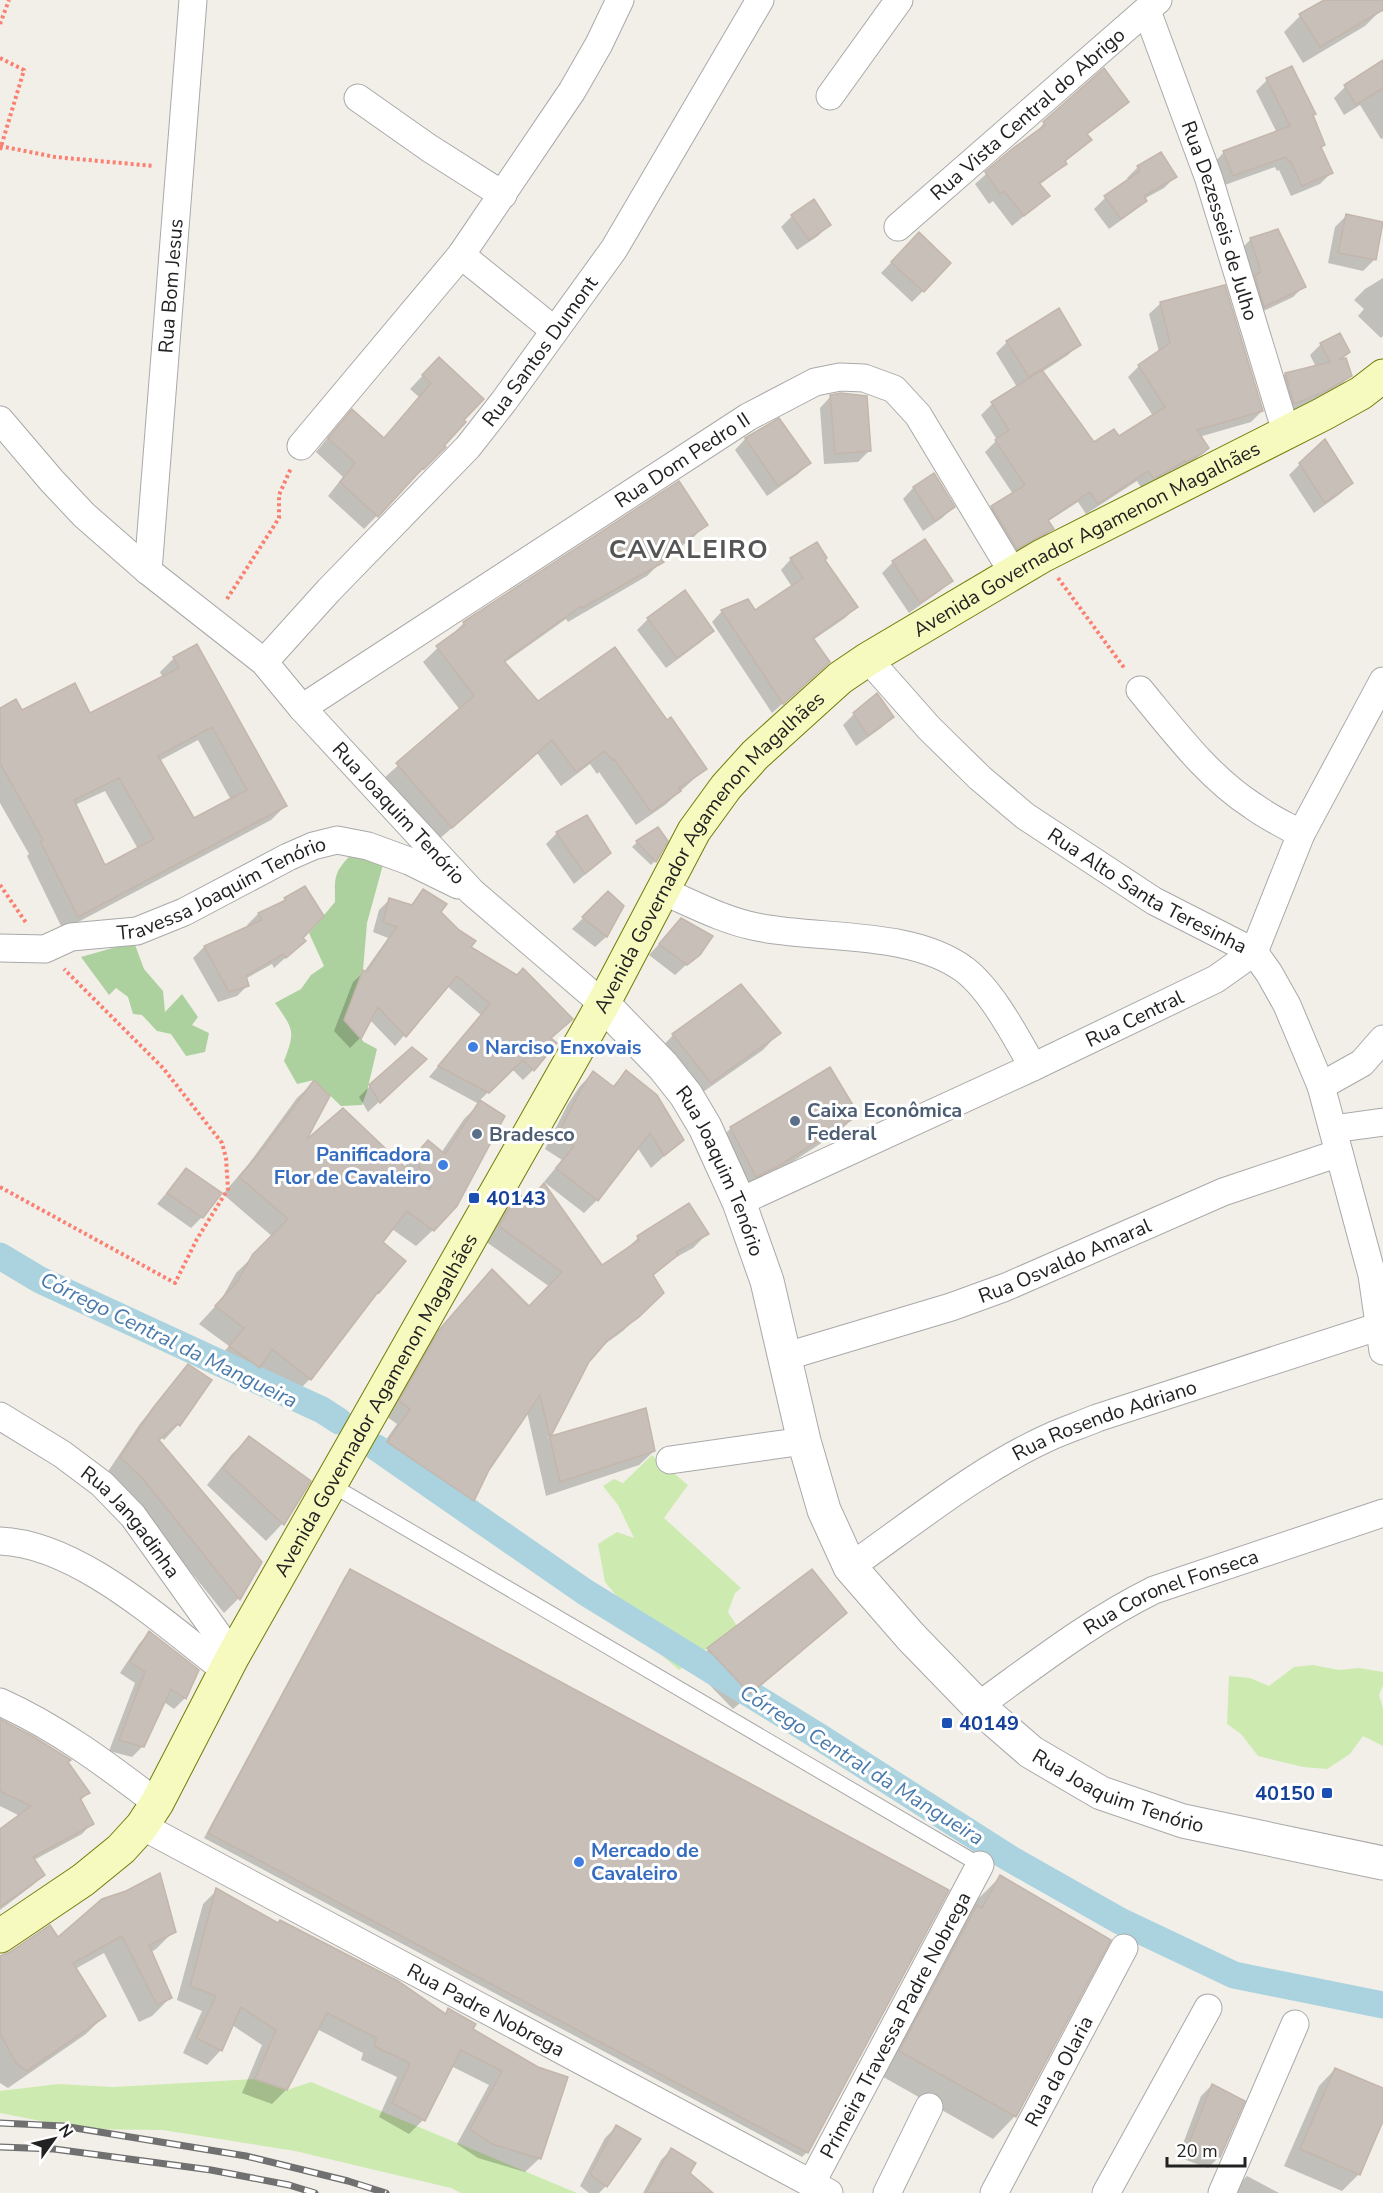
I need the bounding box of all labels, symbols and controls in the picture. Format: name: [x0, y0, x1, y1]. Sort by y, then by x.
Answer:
street label: Rua Vista Central do Abrigo: [925, 22, 1131, 207]
street label: Rua Dezesseis de Julho: [1175, 117, 1264, 324]
street label: Rua Bom Jesus: [152, 218, 190, 354]
street label: Rua Santos Dumont: [476, 270, 605, 432]
street label: Rua Dom Pedro II: [610, 406, 755, 514]
street label: Avenida Governador Agamenon Magalhães: [908, 435, 1265, 643]
district label: CAVALEIRO: [609, 532, 769, 567]
street label: Avenida Governador Agamenon Magalhães: [588, 685, 831, 1018]
street label: Rua Joaquim Tenório: [326, 736, 471, 890]
street label: Rua Alto Santa Teresinha: [1042, 822, 1251, 960]
street label: Travessa Joaquim Tenório: [116, 830, 329, 947]
street label: Rua Central: [1081, 984, 1188, 1054]
place label: Narciso Enxovais: [485, 1034, 642, 1061]
marker: Narciso Enxovais: [466, 1040, 480, 1054]
street label: Rua Joaquim Tenório: [670, 1080, 770, 1260]
place label: Caixa Econômica Federal: [807, 1097, 962, 1147]
marker: Caixa Econômica Federal: [788, 1114, 802, 1128]
place label: Bradesco: [489, 1121, 575, 1148]
marker: Bradesco: [470, 1127, 484, 1141]
place label: Panificadora Flor de Cavaleiro: [274, 1141, 431, 1191]
marker: Panificadora Flor de Cavaleiro: [436, 1158, 450, 1172]
place label: 40143: [486, 1185, 546, 1212]
marker: 40143: [467, 1191, 481, 1205]
street label: Rua Osvaldo Amaral: [975, 1212, 1155, 1310]
street label: Avenida Governador Agamenon Magalhães: [268, 1229, 484, 1582]
water label: Córrego Central da Mangueira: [36, 1265, 302, 1415]
street label: Rua Rosendo Adriano: [1008, 1373, 1200, 1467]
street label: Rua Jangadinha: [75, 1460, 186, 1584]
street label: Rua Coronel Fonseca: [1078, 1543, 1262, 1641]
water label: Córrego Central da Mangueira: [735, 1678, 989, 1852]
place label: 40149: [959, 1710, 1019, 1737]
marker: 40149: [940, 1716, 954, 1730]
street label: Rua Joaquim Tenório: [1027, 1743, 1206, 1839]
place label: 40150: [1255, 1780, 1315, 1807]
marker: 40150: [1320, 1786, 1334, 1800]
place label: Mercado de Cavaleiro: [591, 1837, 699, 1887]
marker: Mercado de Cavaleiro: [572, 1855, 586, 1869]
street label: Primeira Travessa Padre Nobrega: [814, 1887, 977, 2163]
street label: Rua Padre Nobrega: [402, 1957, 569, 2063]
street label: Rua da Olaria: [1019, 2011, 1100, 2132]
north arrow: [24, 2109, 84, 2169]
text: N: [53, 2120, 78, 2142]
scale bar: [1167, 2130, 1245, 2168]
text: 20 m: [1176, 2139, 1218, 2163]

